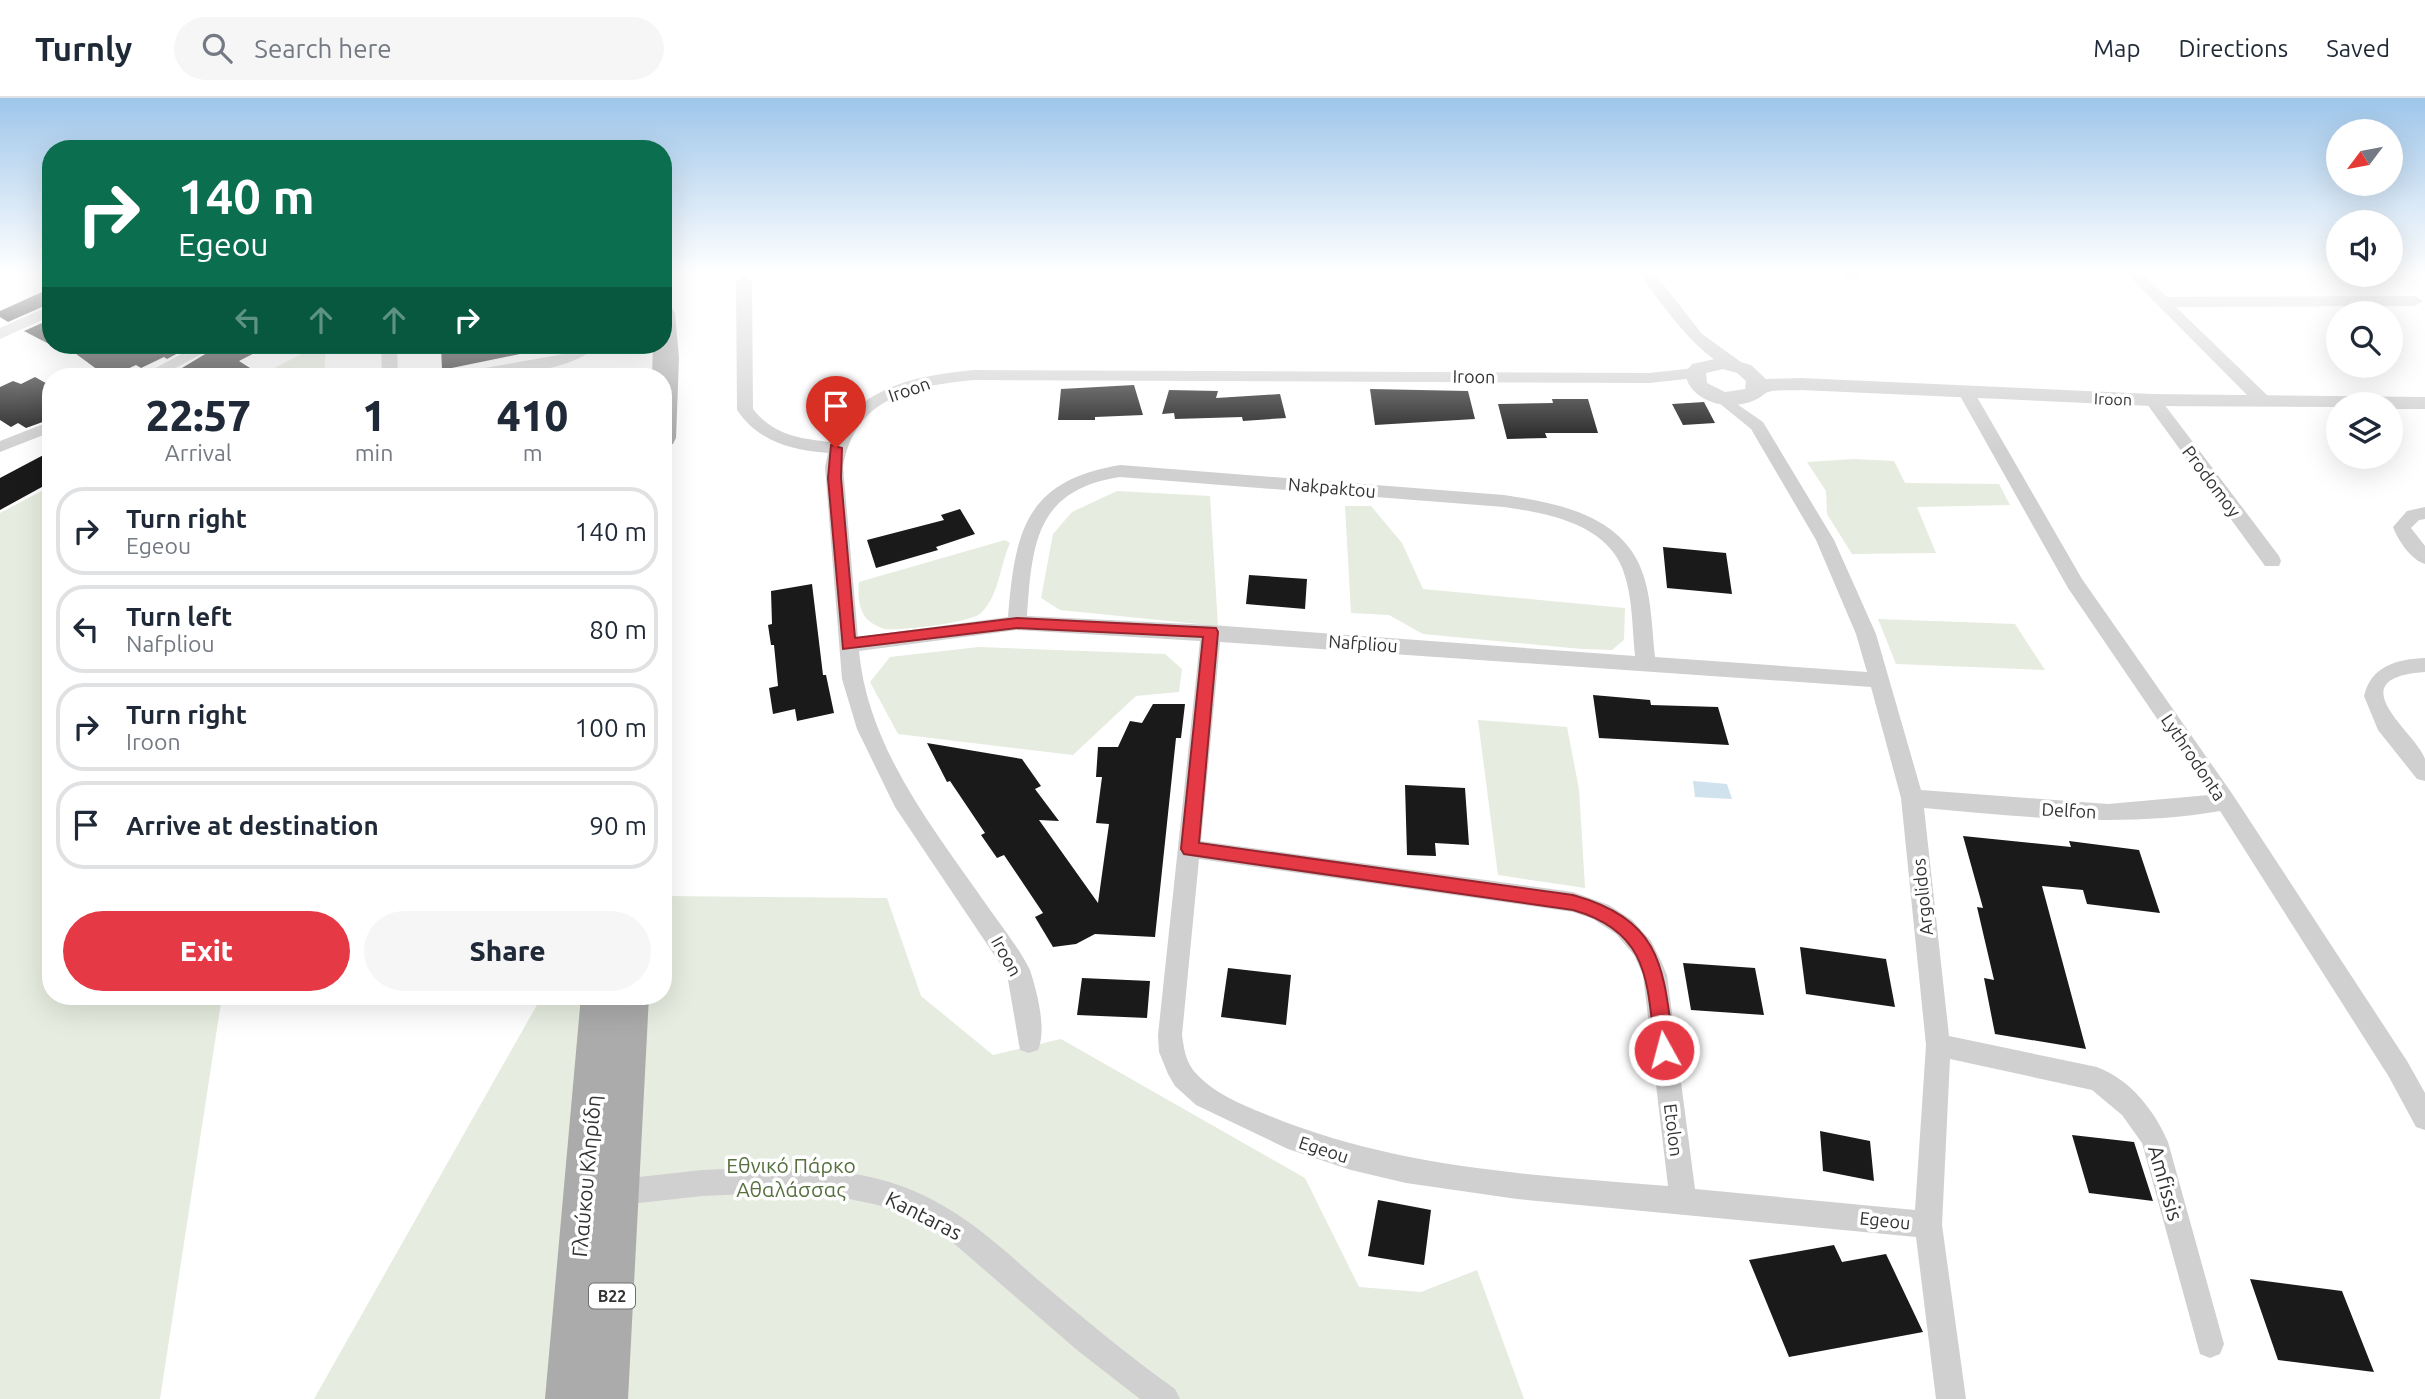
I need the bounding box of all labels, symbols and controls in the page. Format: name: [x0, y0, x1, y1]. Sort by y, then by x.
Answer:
search box: [174, 17, 664, 80]
icon: search: [198, 29, 236, 67]
text: Turnly: [35, 30, 132, 67]
text: Search here: [254, 34, 392, 63]
text: Map: [2093, 35, 2140, 62]
text: Directions: [2178, 35, 2288, 62]
text: Saved: [2326, 35, 2390, 62]
north arrow: [2326, 119, 2403, 196]
map controls: [2326, 119, 2403, 469]
icon: right: [63, 168, 154, 259]
text: 140 m: [178, 168, 315, 223]
button: sound: [2326, 210, 2403, 287]
text: Egeou: [178, 226, 269, 262]
icon: left: [229, 301, 267, 339]
icon: ahead: [302, 301, 340, 339]
icon: ahead: [375, 301, 413, 339]
icon: right: [448, 301, 486, 339]
button: search: [2326, 301, 2403, 378]
street label: Iroon: [1452, 366, 1496, 386]
street label: Iroon: [886, 373, 932, 405]
pin: [806, 376, 866, 448]
icon: arrive: [817, 387, 855, 425]
street label: Iroon: [2094, 389, 2132, 409]
text: 22:57: [146, 392, 251, 439]
text: 1: [362, 392, 386, 439]
text: 410: [497, 392, 568, 439]
button: layers: [2326, 392, 2403, 469]
text: Arrival: [165, 440, 232, 465]
text: min: [355, 440, 393, 465]
text: m: [523, 440, 543, 465]
street label: Prodomoy: [2179, 441, 2245, 521]
street label: Nakpaktou: [1287, 473, 1377, 501]
text: Turn right: [126, 504, 247, 533]
icon: right: [67, 512, 105, 550]
text: 140 m: [575, 517, 647, 546]
text: Egeou: [126, 533, 191, 558]
text: Turn left: [126, 602, 232, 631]
icon: left: [67, 610, 105, 648]
text: 80 m: [589, 615, 647, 644]
text: Nafpliou: [126, 631, 215, 656]
street label: Nafpliou: [1328, 631, 1398, 655]
text: Turn right: [126, 700, 247, 729]
icon: right: [67, 708, 105, 746]
street label: Lythrodonta: [2158, 710, 2230, 804]
text: 100 m: [575, 713, 647, 742]
text: Iroon: [126, 729, 181, 754]
street label: Delfon: [2041, 799, 2097, 821]
icon: arrive: [67, 806, 105, 844]
text: Arrive at destination: [126, 811, 379, 840]
text: 90 m: [589, 811, 647, 840]
street label: Argolidos: [1908, 857, 1936, 937]
button: Exit: [63, 911, 350, 991]
button: Share: [364, 911, 651, 991]
street label: Iroon: [988, 932, 1026, 980]
position arrow: [1627, 1013, 1701, 1087]
street label: Γλαύκου Κληρίδη: [567, 1094, 605, 1258]
street label: Etolon: [1661, 1102, 1687, 1158]
street label: Egeou: [1297, 1132, 1351, 1166]
street label: Amfissis: [2144, 1143, 2188, 1223]
park label: Εθνικό Πάρκο Αθαλάσσας: [726, 1153, 856, 1201]
street label: Kantaras: [882, 1186, 966, 1244]
street label: Egeou: [1859, 1207, 1911, 1233]
road number: B22: [589, 1284, 635, 1308]

